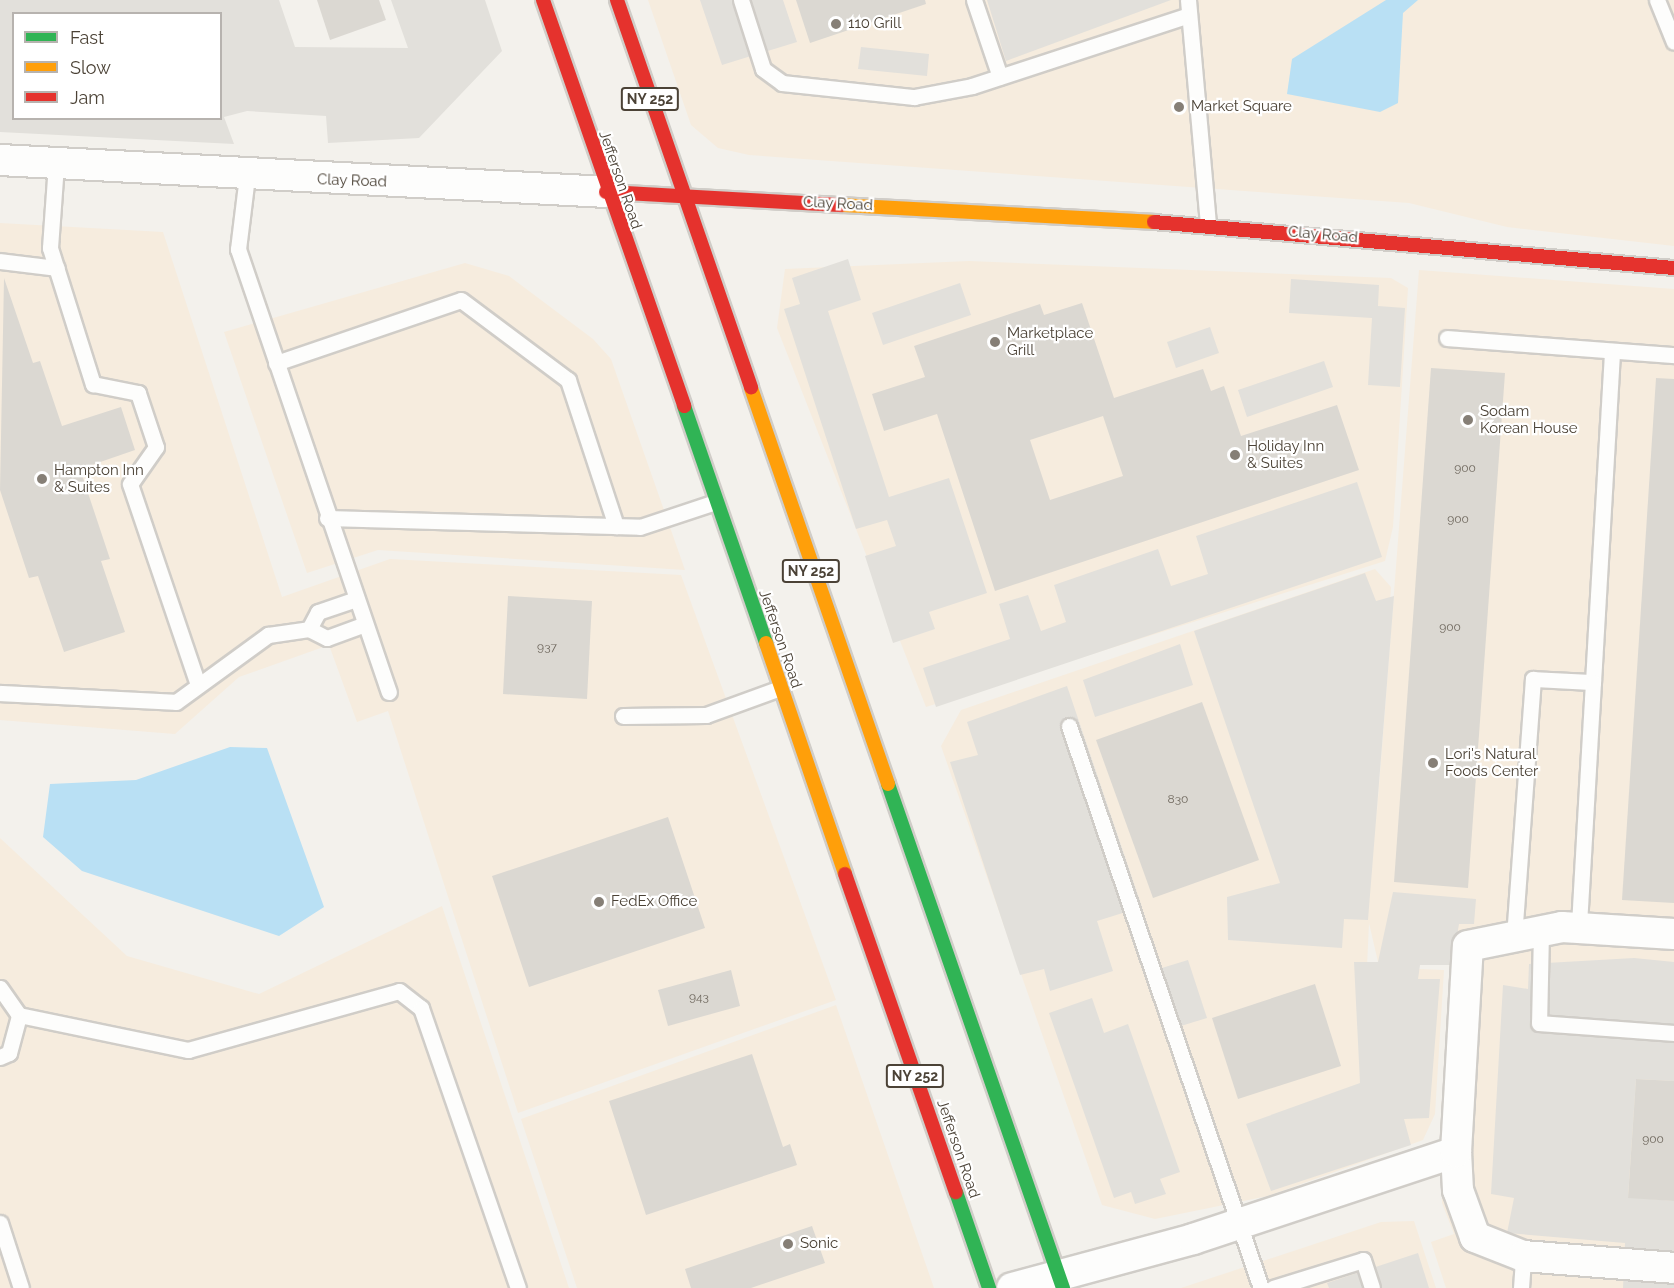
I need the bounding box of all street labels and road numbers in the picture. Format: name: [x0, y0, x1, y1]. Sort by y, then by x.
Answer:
road number: NY 252: [620, 88, 680, 110]
street label: Jefferson Road: [595, 128, 645, 232]
street label: Clay Road: [317, 171, 387, 191]
street label: Clay Road: [802, 193, 874, 215]
street label: Clay Road: [1287, 223, 1359, 247]
road number: NY 252: [781, 560, 841, 582]
street label: Jefferson Road: [755, 587, 805, 691]
road number: NY 252: [885, 1065, 945, 1087]
street label: Jefferson Road: [933, 1097, 983, 1201]

